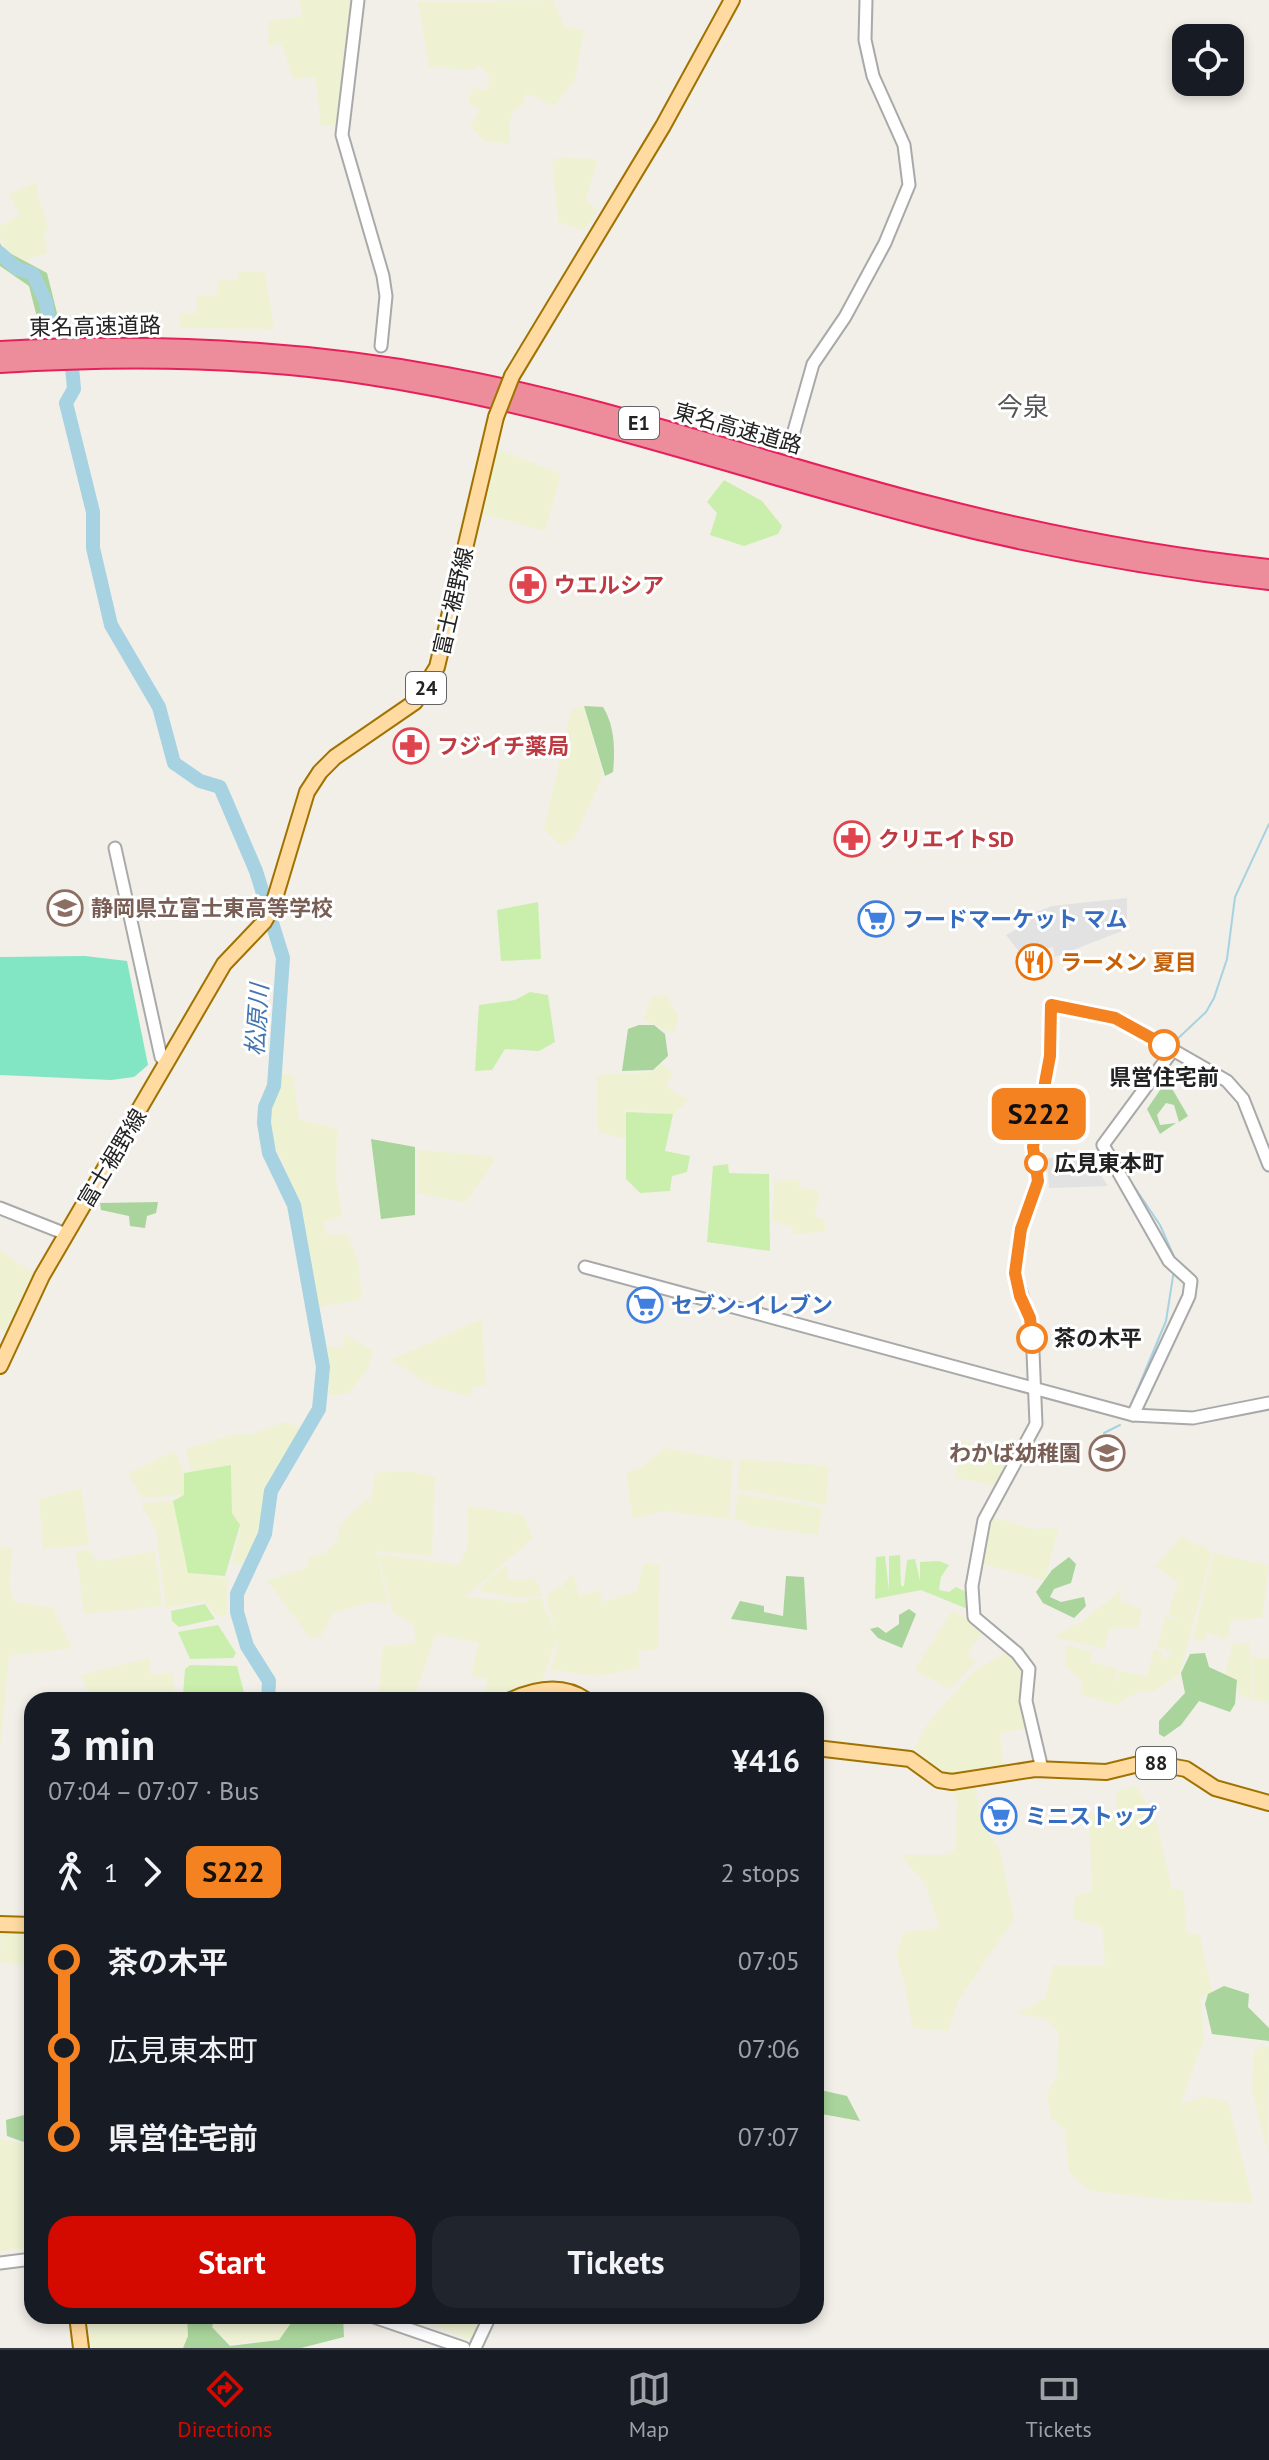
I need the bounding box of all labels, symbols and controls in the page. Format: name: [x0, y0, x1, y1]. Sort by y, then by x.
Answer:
map controls: [1172, 24, 1244, 96]
button: locate: [1172, 24, 1244, 96]
street label: 東名高速道路: [29, 311, 161, 341]
district label: 今泉: [997, 390, 1049, 423]
street label: 東名高速道路: [671, 396, 805, 460]
road number: E1: [619, 407, 659, 439]
street label: 富士裾野線: [427, 544, 479, 658]
pharmacy icon: ウエルシア: [509, 566, 547, 604]
place label: ウエルシア: [554, 571, 664, 599]
road number: 24: [406, 672, 446, 704]
pharmacy icon: フジイチ薬局: [392, 727, 430, 765]
place label: フジイチ薬局: [437, 732, 569, 760]
pharmacy icon: クリエイトSD: [833, 820, 871, 858]
place label: クリエイトSD: [878, 825, 1014, 853]
school or university icon: 静岡県立富士東高等学校: [46, 889, 84, 927]
place label: 静岡県立富士東高等学校: [91, 894, 333, 922]
supermarket icon: フードマーケット マム: [857, 900, 895, 938]
place label: フードマーケット マム: [902, 905, 1128, 933]
restaurant icon: ラーメン 夏目: [1015, 943, 1053, 981]
place label: ラーメン 夏目: [1060, 948, 1197, 976]
water label: 松原川: [239, 980, 275, 1057]
marker: 県営住宅前: [1149, 1030, 1179, 1060]
place label: 県営住宅前: [1109, 1063, 1219, 1091]
line badge: S222: [983, 1088, 1095, 1140]
text: S222: [1008, 1095, 1070, 1132]
street label: 富士裾野線: [72, 1104, 152, 1212]
place label: 広見東本町: [1054, 1149, 1164, 1177]
marker: 広見東本町: [1025, 1152, 1047, 1174]
supermarket icon: セブン-イレブン: [626, 1286, 664, 1324]
place label: セブン-イレブン: [671, 1291, 833, 1319]
marker: 茶の木平: [1017, 1323, 1047, 1353]
place label: 茶の木平: [1054, 1324, 1142, 1352]
school or university icon: わかば幼稚園: [1088, 1434, 1126, 1472]
place label: わかば幼稚園: [949, 1439, 1081, 1467]
text: 3 min: [48, 1715, 155, 1772]
text: ¥416: [732, 1741, 800, 1780]
road number: 88: [1136, 1747, 1176, 1779]
text: 07:04 – 07:07 · Bus: [48, 1774, 259, 1807]
supermarket icon: ミニストップ: [980, 1797, 1018, 1835]
place label: ミニストップ: [1025, 1802, 1157, 1830]
icon: walk: [48, 1850, 92, 1894]
icon: forward: [130, 1850, 174, 1894]
text: S222: [202, 1853, 265, 1890]
text: 1: [104, 1856, 118, 1889]
text: 2 stops: [720, 1856, 800, 1889]
text: 茶の木平: [108, 1942, 228, 1981]
text: 07:05: [738, 1944, 800, 1977]
text: 広見東本町: [108, 2030, 258, 2069]
text: 07:06: [738, 2032, 800, 2065]
text: 県営住宅前: [108, 2118, 258, 2157]
text: 07:07: [738, 2120, 800, 2153]
button: Start: [48, 2216, 416, 2308]
button: Tickets: [432, 2216, 800, 2308]
tab: Directions: [177, 2367, 272, 2443]
tab: Map: [627, 2367, 671, 2443]
tab: Tickets: [1026, 2367, 1092, 2443]

